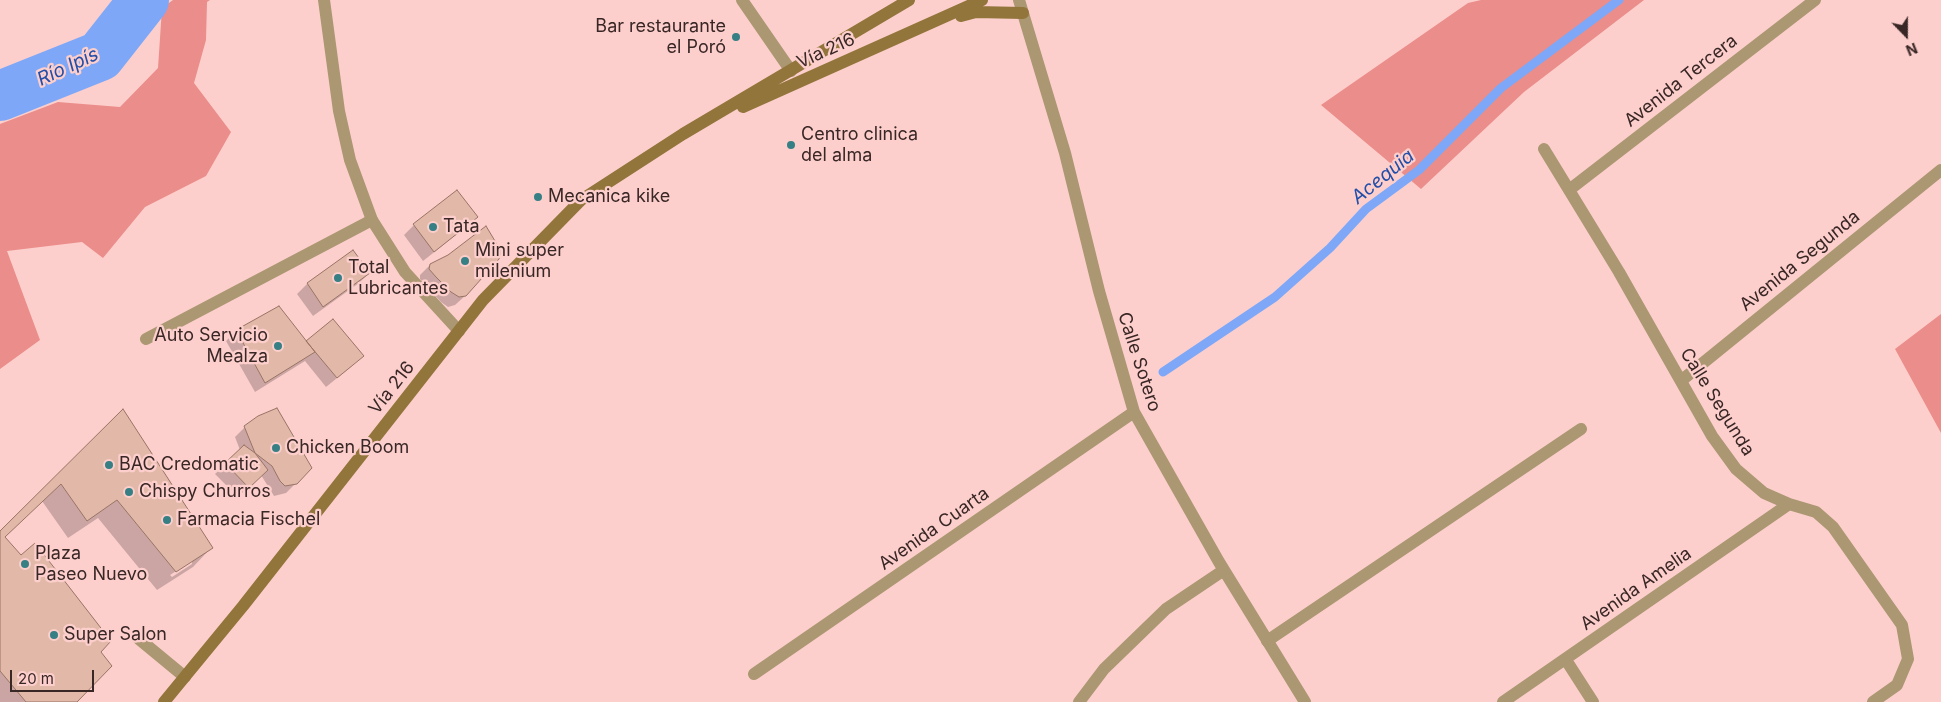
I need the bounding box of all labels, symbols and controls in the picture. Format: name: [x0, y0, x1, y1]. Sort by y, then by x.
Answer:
north arrow: [1881, 10, 1931, 60]
place label: Bar restaurante el Poró: [595, 16, 726, 58]
street label: Vía 216: [794, 29, 858, 73]
street label: Avenida Tercera: [1620, 30, 1742, 132]
marker: Bar restaurante el Poró: [730, 31, 742, 43]
text: N: [1904, 39, 1920, 59]
water label: Río Ipís: [34, 43, 102, 91]
place label: Centro clinica del alma: [801, 124, 918, 166]
marker: Centro clinica del alma: [785, 139, 797, 151]
water label: Acequia: [1347, 145, 1419, 209]
place label: Mecanica kike: [548, 186, 670, 208]
marker: Mecanica kike: [532, 191, 544, 203]
street label: Avenida Segunda: [1736, 206, 1864, 316]
place label: Tata: [443, 216, 479, 238]
marker: Tata: [427, 221, 439, 233]
place label: Mini super milenium: [475, 240, 564, 282]
marker: Mini super milenium: [459, 255, 471, 267]
place label: Total Lubricantes: [348, 257, 448, 300]
marker: Total Lubricantes: [332, 272, 344, 284]
street label: Calle Sotero: [1113, 310, 1165, 414]
place label: Auto Servicio Mealza: [154, 325, 268, 368]
marker: Auto Servicio Mealza: [272, 340, 284, 352]
street label: Calle Segunda: [1675, 344, 1759, 460]
street label: Vía 216: [365, 357, 419, 419]
place label: Chicken Boom: [286, 437, 409, 459]
marker: Chicken Boom: [270, 442, 282, 454]
place label: BAC Credomatic: [119, 454, 259, 476]
marker: BAC Credomatic: [103, 459, 115, 471]
place label: Chispy Churros: [139, 481, 271, 503]
street label: Avenida Cuarta: [875, 483, 993, 575]
marker: Chispy Churros: [123, 486, 135, 498]
place label: Farmacia Fischel: [177, 509, 320, 531]
marker: Farmacia Fischel: [161, 514, 173, 526]
place label: Plaza Paseo Nuevo: [35, 543, 147, 586]
street label: Avenida Amelia: [1576, 543, 1696, 635]
marker: Plaza Paseo Nuevo: [19, 558, 31, 570]
place label: Super Salon: [64, 624, 167, 646]
marker: Super Salon: [48, 629, 60, 641]
scale bar: [12, 660, 96, 692]
text: 20 m: [18, 669, 54, 688]

